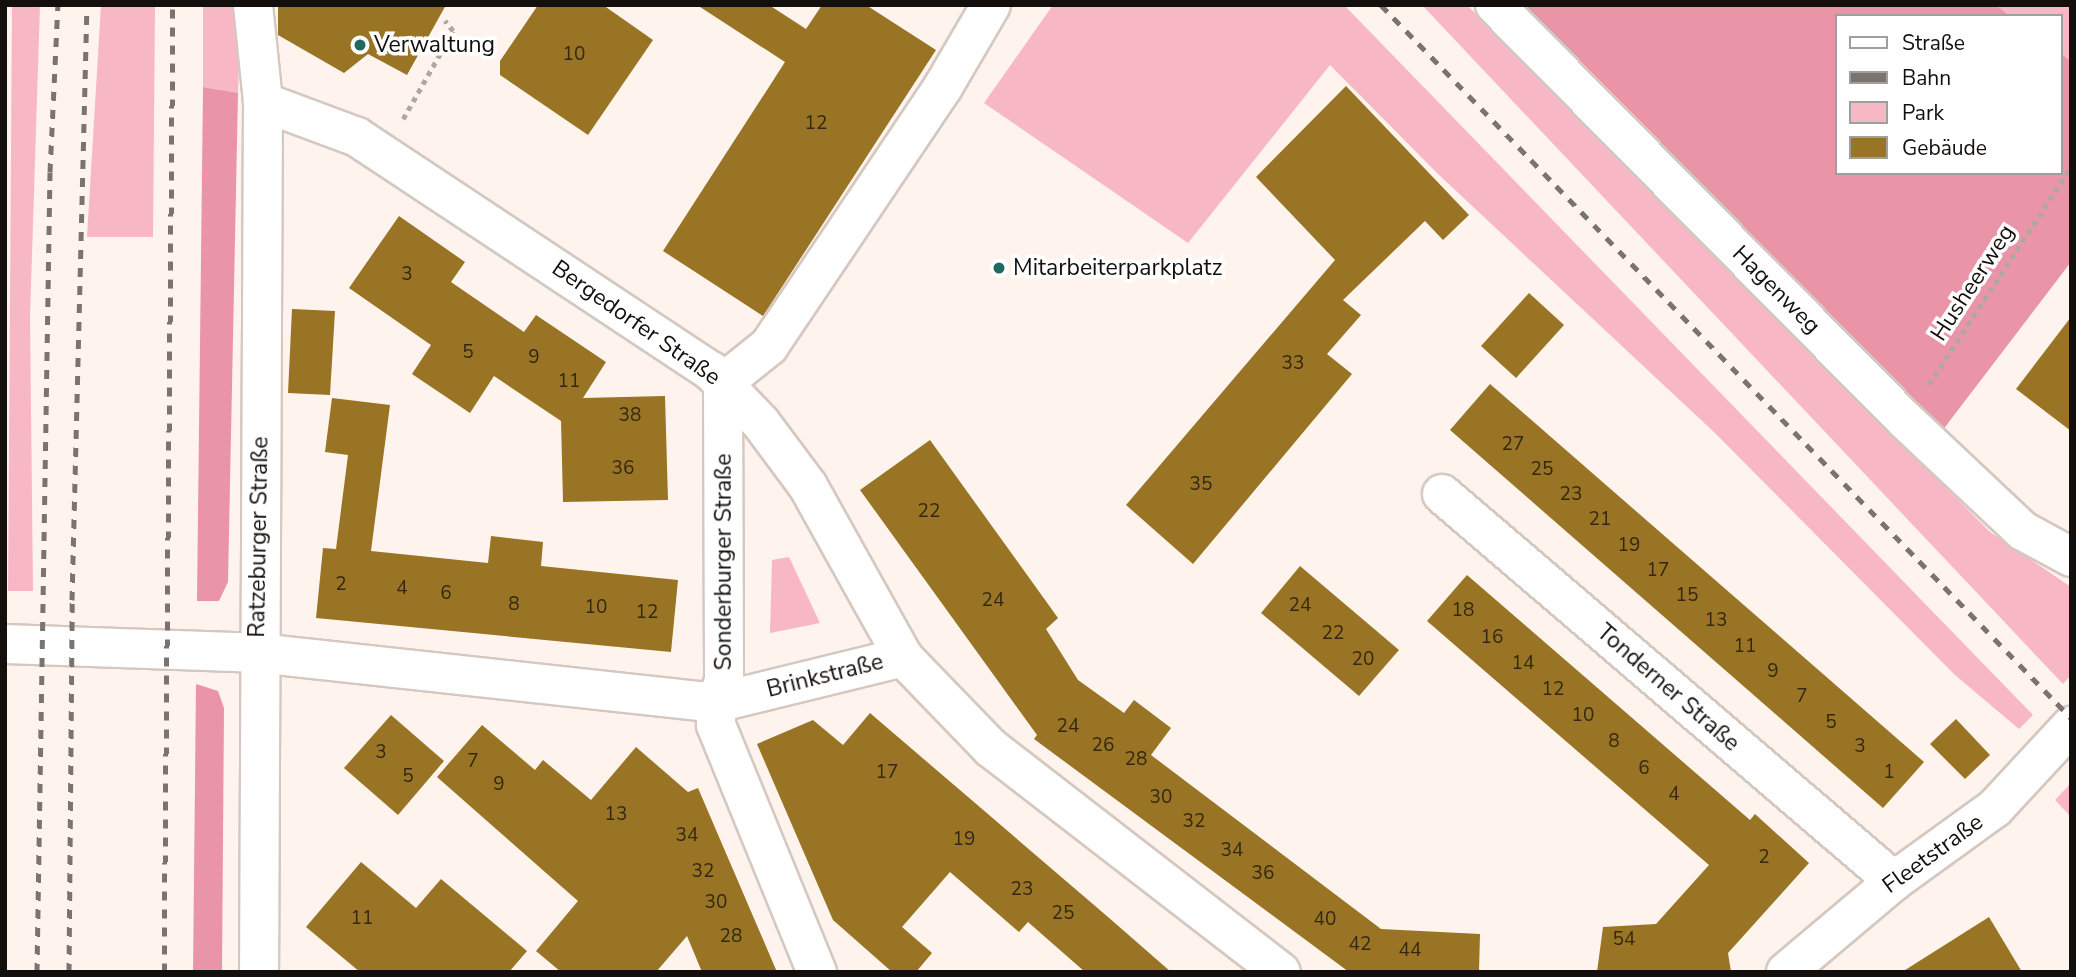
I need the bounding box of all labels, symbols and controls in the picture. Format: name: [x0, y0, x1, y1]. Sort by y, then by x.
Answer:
legend: [1834, 14, 2062, 175]
text: Straße: [1902, 29, 1965, 57]
place label: Verwaltung: [374, 31, 495, 59]
marker: Verwaltung: [352, 37, 368, 53]
house number: 10: [563, 44, 585, 66]
text: Bahn: [1902, 64, 1951, 92]
text: Park: [1902, 99, 1944, 127]
house number: 12: [805, 113, 827, 135]
text: Gebäude: [1902, 134, 1987, 162]
street label: Husheerweg: [1925, 220, 2021, 346]
street label: Hagenweg: [1726, 240, 1826, 340]
place label: Mitarbeiterparkplatz: [1013, 254, 1222, 282]
street label: Bergedorfer Straße: [547, 255, 725, 391]
marker: Mitarbeiterparkplatz: [991, 260, 1007, 276]
house number: 3: [401, 264, 413, 286]
house number: 5: [462, 342, 474, 364]
house number: 9: [528, 347, 540, 369]
house number: 33: [1282, 353, 1304, 375]
house number: 11: [558, 371, 580, 393]
house number: 38: [619, 405, 641, 427]
house number: 27: [1502, 434, 1524, 456]
street label: Ratzeburger Straße: [243, 436, 275, 638]
street label: Sonderburger Straße: [710, 454, 738, 670]
house number: 36: [612, 458, 634, 480]
house number: 25: [1531, 459, 1553, 481]
house number: 35: [1190, 474, 1212, 496]
house number: 23: [1560, 484, 1582, 506]
house number: 22: [918, 501, 940, 523]
house number: 21: [1589, 509, 1611, 531]
house number: 19: [1618, 535, 1640, 557]
house number: 17: [1647, 560, 1669, 582]
house number: 2: [335, 574, 347, 596]
house number: 4: [396, 578, 408, 600]
house number: 6: [440, 583, 452, 605]
house number: 15: [1676, 585, 1698, 607]
house number: 24: [982, 590, 1004, 612]
house number: 8: [508, 594, 520, 616]
house number: 24: [1289, 595, 1311, 617]
house number: 10: [585, 597, 607, 619]
house number: 18: [1452, 600, 1474, 622]
house number: 12: [636, 602, 658, 624]
house number: 13: [1705, 610, 1727, 632]
street label: Tonderner Straße: [1591, 619, 1745, 757]
house number: 22: [1322, 623, 1344, 645]
house number: 16: [1481, 627, 1503, 649]
house number: 11: [1734, 636, 1756, 658]
street label: Brinkstraße: [764, 648, 886, 704]
house number: 20: [1352, 649, 1374, 671]
house number: 14: [1512, 653, 1534, 675]
house number: 9: [1767, 661, 1779, 683]
house number: 12: [1542, 679, 1564, 701]
house number: 7: [1796, 686, 1808, 708]
house number: 10: [1572, 705, 1594, 727]
house number: 5: [1825, 712, 1837, 734]
house number: 24: [1057, 716, 1079, 738]
house number: 8: [1608, 731, 1620, 753]
house number: 26: [1092, 735, 1114, 757]
house number: 3: [1854, 736, 1866, 758]
house number: 3: [375, 742, 387, 764]
house number: 28: [1125, 749, 1147, 771]
house number: 7: [467, 751, 479, 773]
house number: 6: [1638, 758, 1650, 780]
house number: 17: [876, 762, 898, 784]
house number: 1: [1883, 762, 1895, 784]
house number: 5: [402, 766, 414, 788]
house number: 9: [493, 774, 505, 796]
house number: 4: [1668, 784, 1680, 806]
house number: 30: [1150, 787, 1172, 809]
house number: 13: [605, 804, 627, 826]
street label: Fleetstraße: [1877, 808, 1989, 900]
house number: 32: [1183, 811, 1205, 833]
house number: 34: [676, 825, 698, 847]
house number: 19: [953, 829, 975, 851]
house number: 34: [1221, 840, 1243, 862]
house number: 2: [1758, 847, 1770, 869]
house number: 32: [692, 861, 714, 883]
house number: 36: [1252, 863, 1274, 885]
house number: 23: [1011, 879, 1033, 901]
house number: 30: [705, 892, 727, 914]
house number: 25: [1052, 903, 1074, 925]
house number: 11: [351, 908, 373, 930]
house number: 40: [1314, 909, 1336, 931]
house number: 28: [720, 926, 742, 948]
house number: 54: [1613, 929, 1635, 951]
house number: 42: [1349, 934, 1371, 956]
house number: 44: [1399, 940, 1421, 962]

